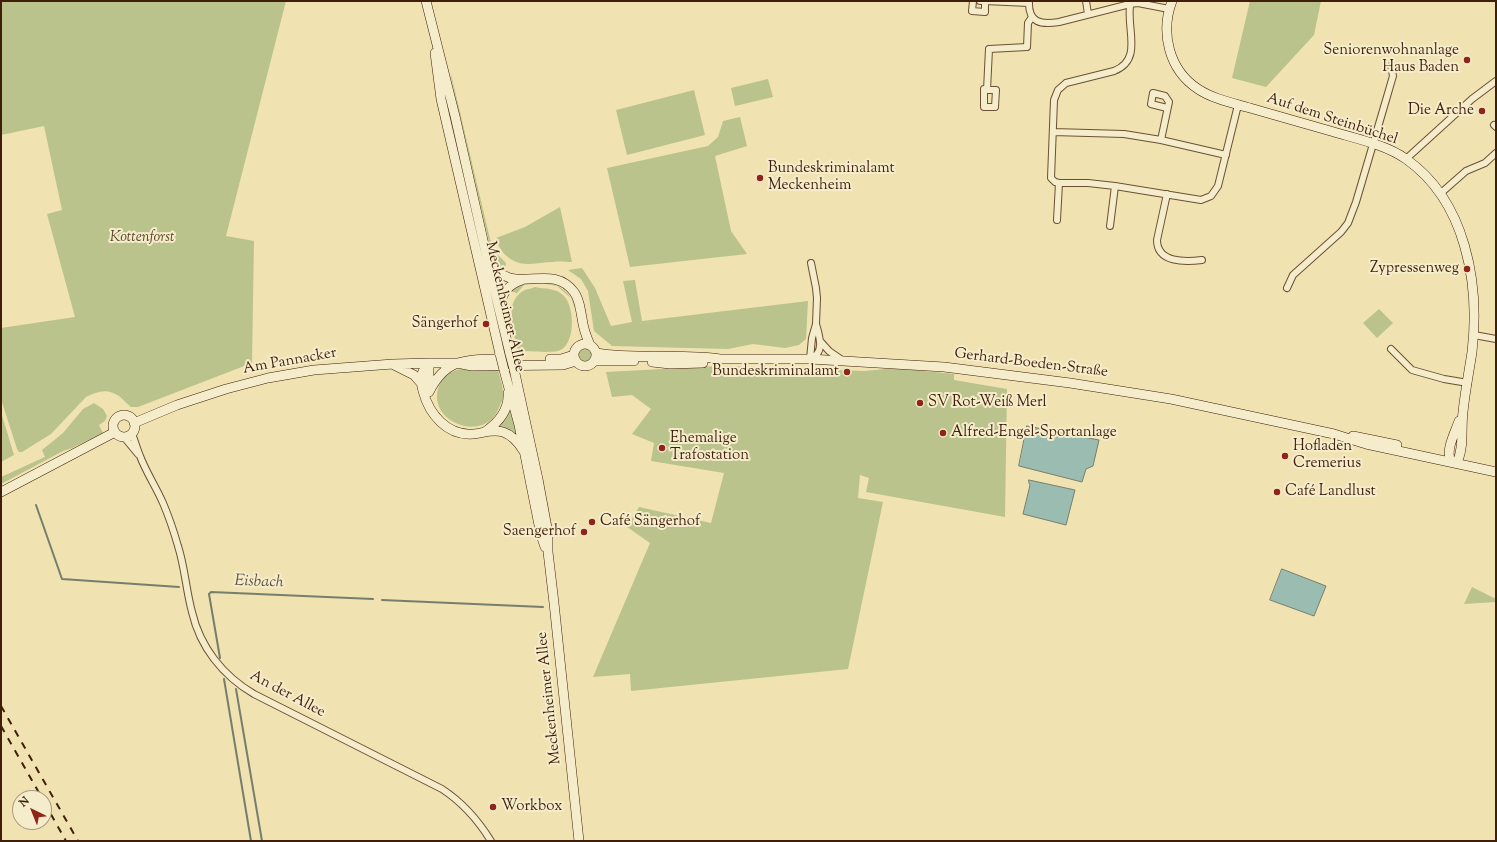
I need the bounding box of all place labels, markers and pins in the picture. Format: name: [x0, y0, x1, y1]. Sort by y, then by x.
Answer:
place label: Seniorenwohnanlage Haus Baden: [1323, 42, 1459, 77]
marker: Seniorenwohnanlage Haus Baden: [1462, 55, 1472, 65]
place label: Die Arche: [1408, 102, 1474, 120]
marker: Die Arche: [1477, 106, 1487, 116]
place label: Bundeskriminalamt Meckenheim: [768, 160, 895, 195]
marker: Bundeskriminalamt Meckenheim: [755, 173, 765, 183]
place label: Zypressenweg: [1370, 260, 1459, 278]
marker: Zypressenweg: [1462, 264, 1472, 274]
place label: Sängerhof: [412, 315, 478, 333]
marker: Sängerhof: [481, 319, 491, 329]
place label: Bundeskriminalamt: [712, 363, 839, 381]
marker: Bundeskriminalamt: [842, 367, 852, 377]
place label: SV Rot-Weiß Merl: [928, 394, 1047, 412]
marker: SV Rot-Weiß Merl: [915, 398, 925, 408]
place label: Alfred-Engel-Sportanlage: [951, 424, 1117, 442]
marker: Alfred-Engel-Sportanlage: [938, 428, 948, 438]
place label: Ehemalige Trafostation: [670, 430, 749, 465]
place label: Hofladen Cremerius: [1293, 438, 1361, 473]
marker: Ehemalige Trafostation: [657, 443, 667, 453]
marker: Hofladen Cremerius: [1280, 451, 1290, 461]
place label: Café Landlust: [1285, 483, 1376, 501]
marker: Café Landlust: [1272, 487, 1282, 497]
place label: Café Sängerhof: [600, 513, 700, 531]
marker: Café Sängerhof: [587, 517, 597, 527]
place label: Saengerhof: [503, 523, 576, 541]
marker: Saengerhof: [579, 527, 589, 537]
place label: Workbox: [501, 798, 562, 816]
marker: Workbox: [488, 802, 498, 812]

